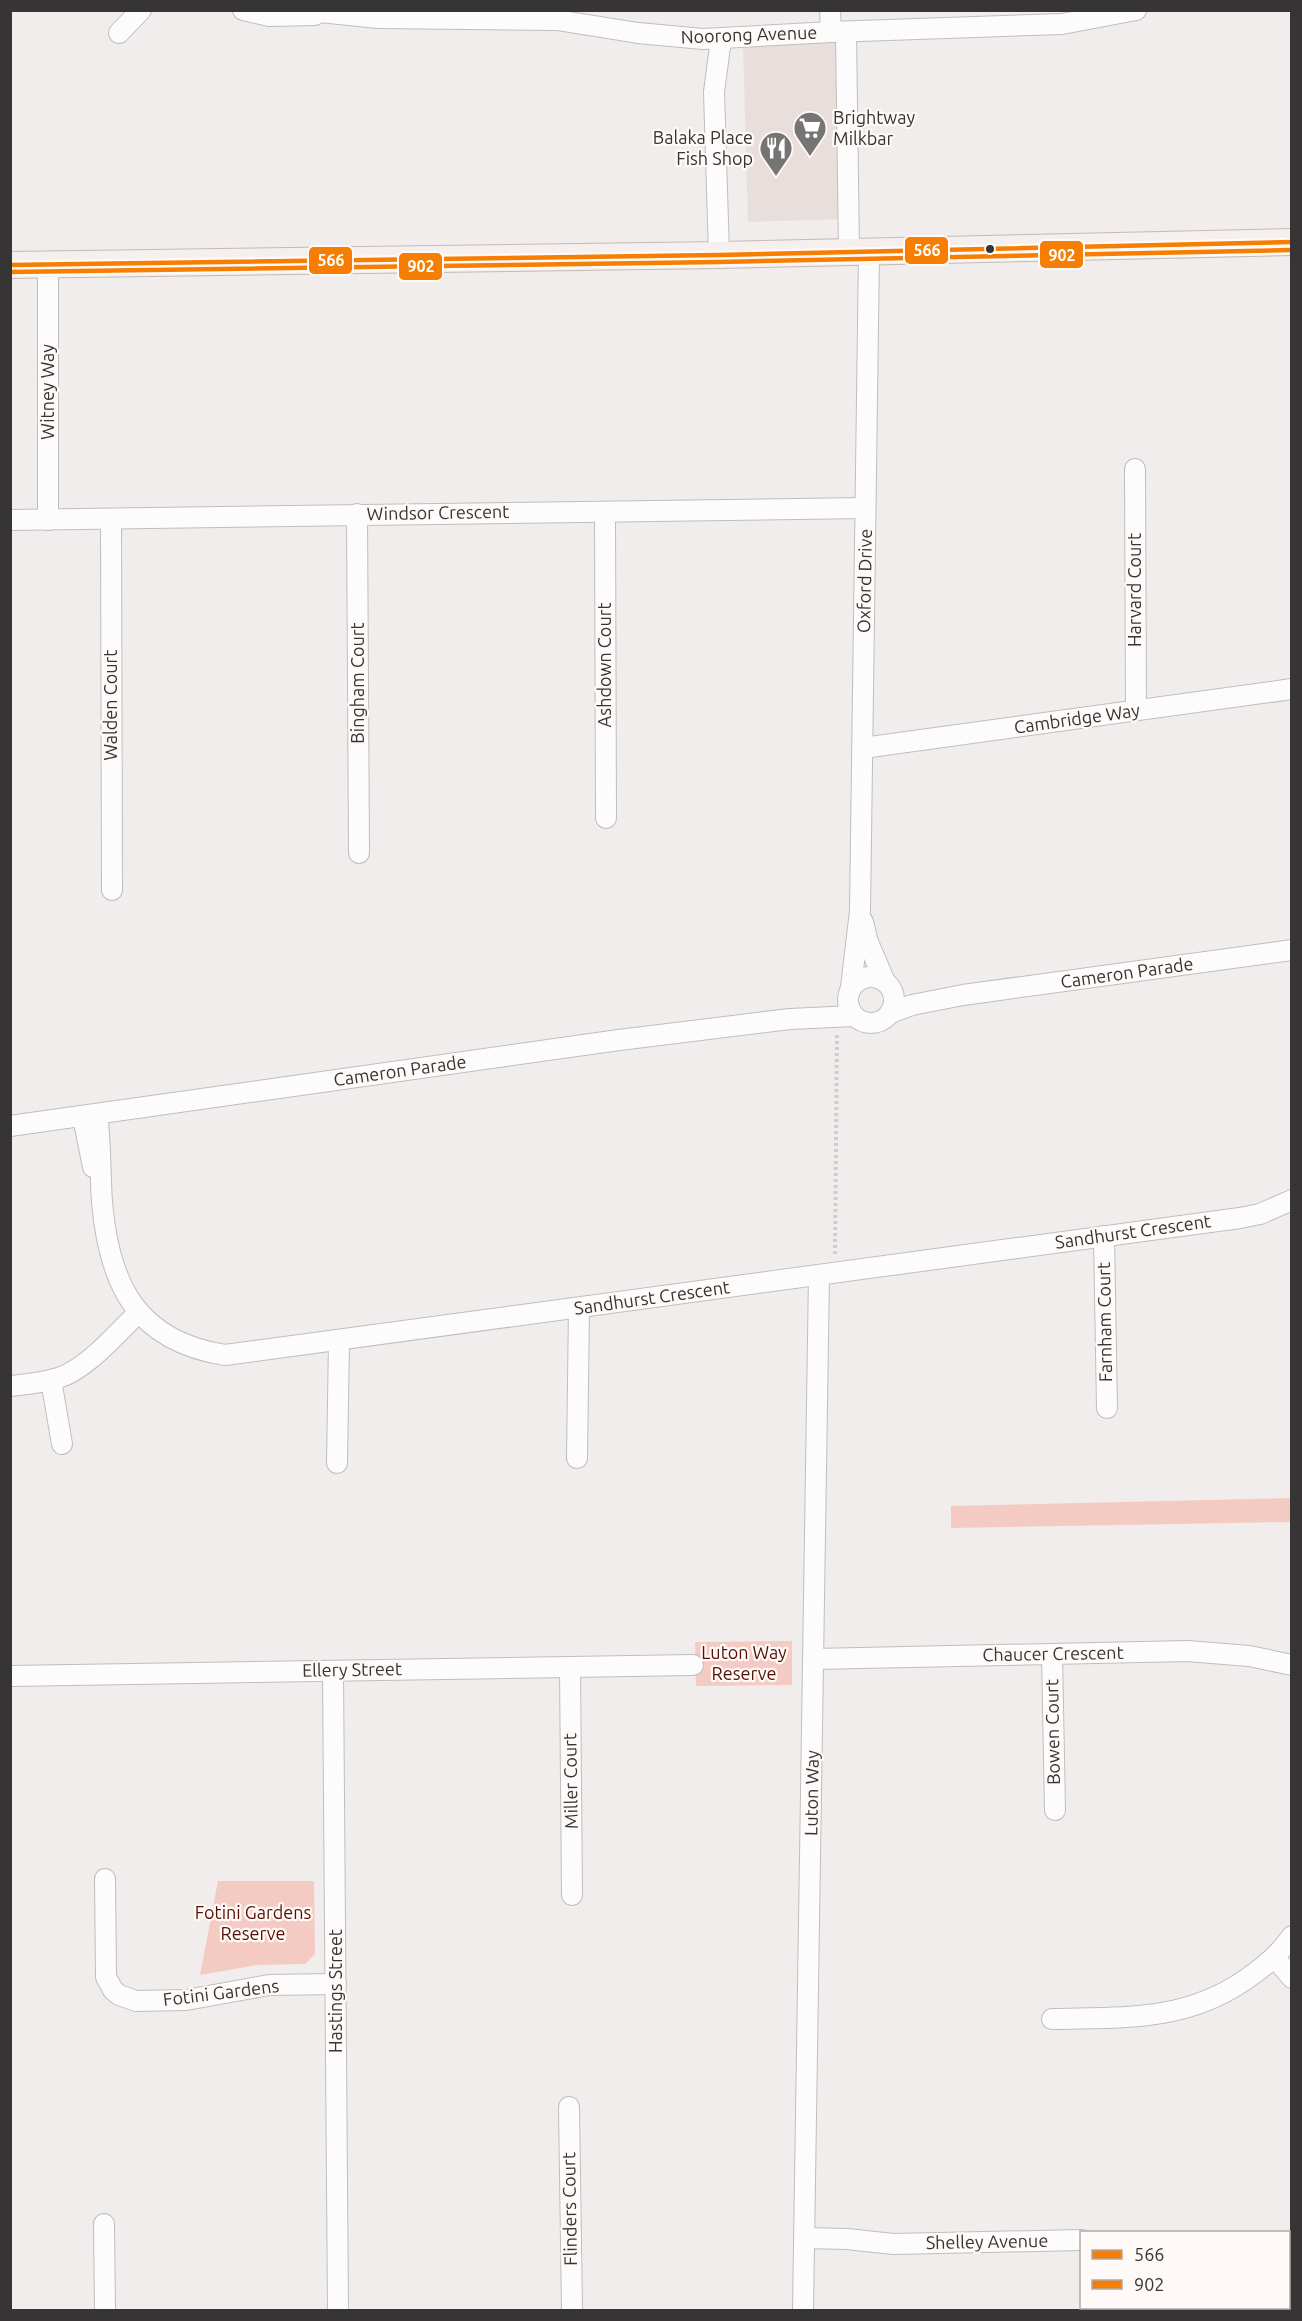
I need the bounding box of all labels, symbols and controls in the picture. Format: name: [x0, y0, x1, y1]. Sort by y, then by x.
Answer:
street label: Noorong Avenue: [680, 22, 818, 46]
place label: Brightway Milkbar: [833, 107, 916, 148]
supermarket icon: Brightway Milkbar: [792, 110, 828, 157]
place label: Balaka Place Fish Shop: [653, 127, 753, 168]
restaurant icon: Balaka Place Fish Shop: [758, 130, 794, 177]
line badge: 566: [904, 236, 949, 265]
line badge: 902: [1039, 240, 1084, 269]
text: 566: [913, 241, 941, 259]
unlabelled marker: [984, 243, 996, 255]
line badge: 566: [308, 246, 353, 275]
text: 902: [1048, 246, 1076, 264]
text: 566: [317, 251, 345, 269]
line badge: 902: [398, 252, 443, 281]
text: 902: [407, 257, 435, 275]
street label: Witney Way: [37, 344, 57, 440]
street label: Windsor Crescent: [366, 501, 509, 523]
street label: Oxford Drive: [853, 529, 875, 633]
street label: Harvard Court: [1124, 533, 1144, 647]
street label: Ashdown Court: [594, 602, 614, 728]
street label: Bingham Court: [347, 622, 367, 744]
street label: Walden Court: [100, 650, 120, 760]
street label: Cambridge Way: [1013, 699, 1141, 737]
street label: Cameron Parade: [1059, 953, 1195, 991]
street label: Cameron Parade: [332, 1051, 468, 1089]
street label: Sandhurst Crescent: [1054, 1210, 1212, 1252]
street label: Farnham Court: [1093, 1262, 1115, 1382]
street label: Sandhurst Crescent: [573, 1276, 731, 1318]
park label: Luton Way Reserve: [701, 1642, 787, 1683]
street label: Chaucer Crescent: [982, 1642, 1124, 1664]
street label: Ellery Street: [302, 1658, 402, 1680]
street label: Bowen Court: [1041, 1679, 1063, 1785]
street label: Miller Court: [559, 1733, 581, 1829]
street label: Luton Way: [800, 1750, 822, 1836]
park label: Fotini Gardens Reserve: [195, 1902, 312, 1943]
street label: Hastings Street: [325, 1929, 345, 2053]
street label: Fotini Gardens: [162, 1975, 280, 2009]
street label: Flinders Court: [558, 2152, 580, 2266]
street label: Shelley Avenue: [926, 2230, 1048, 2252]
legend: [1080, 2231, 1290, 2309]
text: 566: [1134, 2244, 1164, 2264]
text: 902: [1134, 2274, 1164, 2294]

